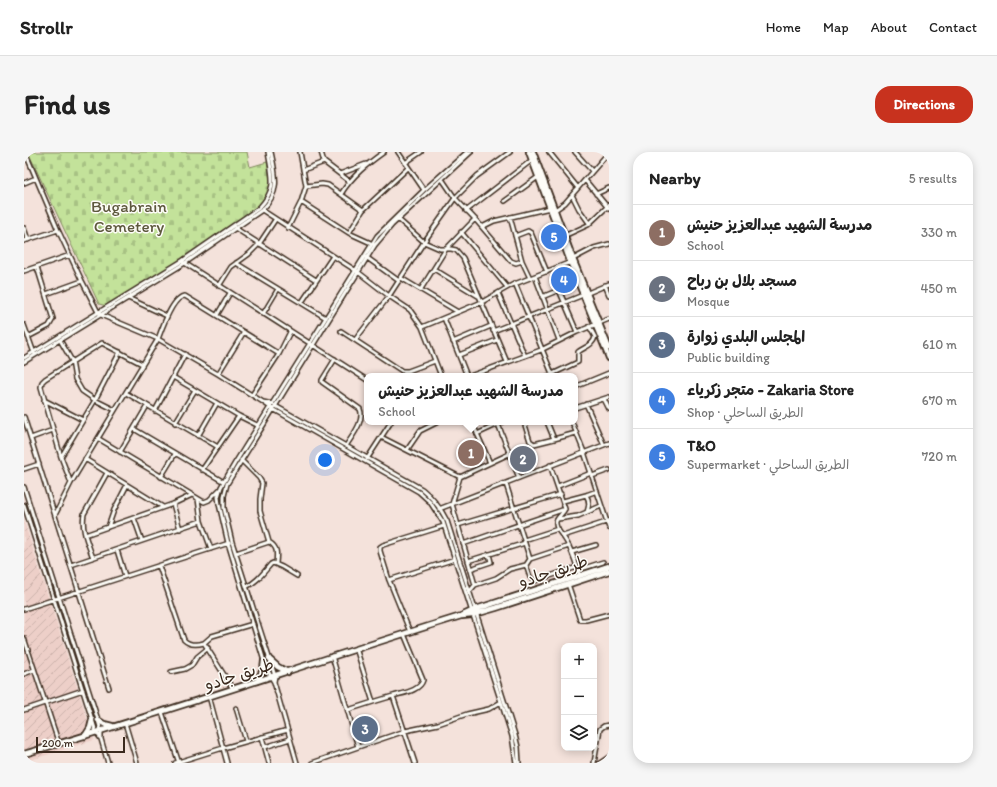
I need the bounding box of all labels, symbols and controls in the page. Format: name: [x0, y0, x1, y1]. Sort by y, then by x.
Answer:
text: Strollr: [20, 16, 73, 39]
text: Home: [766, 19, 801, 36]
text: Map: [823, 19, 849, 36]
text: About: [871, 19, 907, 36]
text: Contact: [929, 19, 977, 36]
button: Directions: [875, 86, 973, 123]
text: Find us: [24, 87, 111, 121]
text: Nearby: [649, 168, 701, 188]
text: 5 results: [909, 171, 957, 186]
park label: Bugabrain Cemetery: [91, 196, 167, 236]
text: مدرسة الشهيد عبدالعزيز حنيش: [687, 216, 872, 234]
pin: 5: [541, 222, 567, 252]
text: 1: [659, 225, 665, 240]
text: 330 m: [921, 225, 957, 240]
text: School: [687, 238, 724, 253]
pin: 4: [551, 265, 577, 295]
text: مسجد بلال بن رباح: [687, 272, 797, 290]
text: 2: [659, 281, 665, 296]
text: 450 m: [920, 281, 957, 296]
text: Mosque: [687, 294, 730, 309]
text: المجلس البلدي زوارة: [687, 328, 805, 346]
text: 3: [658, 337, 666, 352]
text: 610 m: [922, 337, 957, 352]
text: Public building: [687, 350, 770, 365]
popup: [364, 373, 578, 425]
text: متجر زكرياء - Zakaria Store: [687, 381, 854, 399]
text: مدرسة الشهيد عبدالعزيز حنيش: [378, 382, 564, 400]
text: 4: [658, 393, 666, 408]
text: 670 m: [922, 393, 957, 408]
text: School: [378, 404, 415, 419]
text: Shop · الطريق الساحلي: [687, 405, 803, 420]
text: T&O: [687, 437, 716, 455]
pin: 1: [458, 438, 484, 468]
pin: 2: [510, 444, 536, 474]
text: 5: [659, 449, 665, 464]
text: 720 m: [922, 449, 957, 464]
your location: [315, 450, 335, 470]
text: Supermarket · الطريق الساحلي: [687, 457, 849, 472]
street label: طريق جادو: [514, 550, 590, 592]
map controls: [561, 643, 597, 751]
button: +: [561, 643, 597, 679]
street label: طريق جادو: [200, 653, 276, 695]
button: −: [561, 679, 597, 715]
pin: 3: [352, 714, 378, 744]
button: layers: [561, 715, 597, 751]
scale bar: [36, 735, 125, 754]
text: 200 m: [42, 737, 73, 750]

